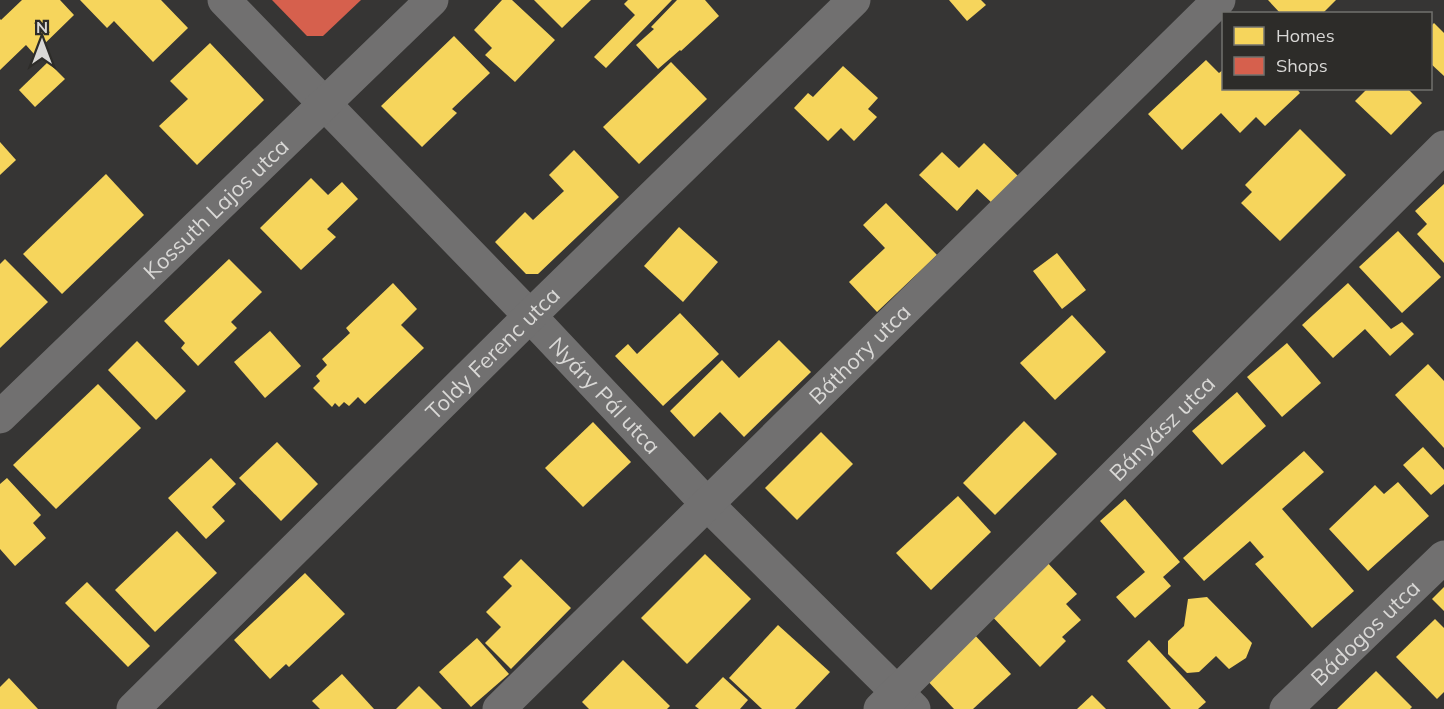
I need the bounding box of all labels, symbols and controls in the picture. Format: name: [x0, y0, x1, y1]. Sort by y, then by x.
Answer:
north arrow: [12, 12, 72, 72]
legend: [1222, 12, 1432, 90]
text: N: [36, 17, 48, 37]
text: Homes: [1276, 24, 1335, 47]
text: Shops: [1276, 54, 1328, 77]
street label: Kossuth Lajos utca: [137, 132, 294, 285]
street label: Toldy Ferenc utca: [420, 281, 566, 425]
street label: Báthory utca: [803, 298, 916, 410]
street label: Nyáry Pál utca: [543, 331, 667, 460]
street label: Bányász utca: [1103, 369, 1221, 487]
street label: Bádogos utca: [1305, 574, 1426, 692]

